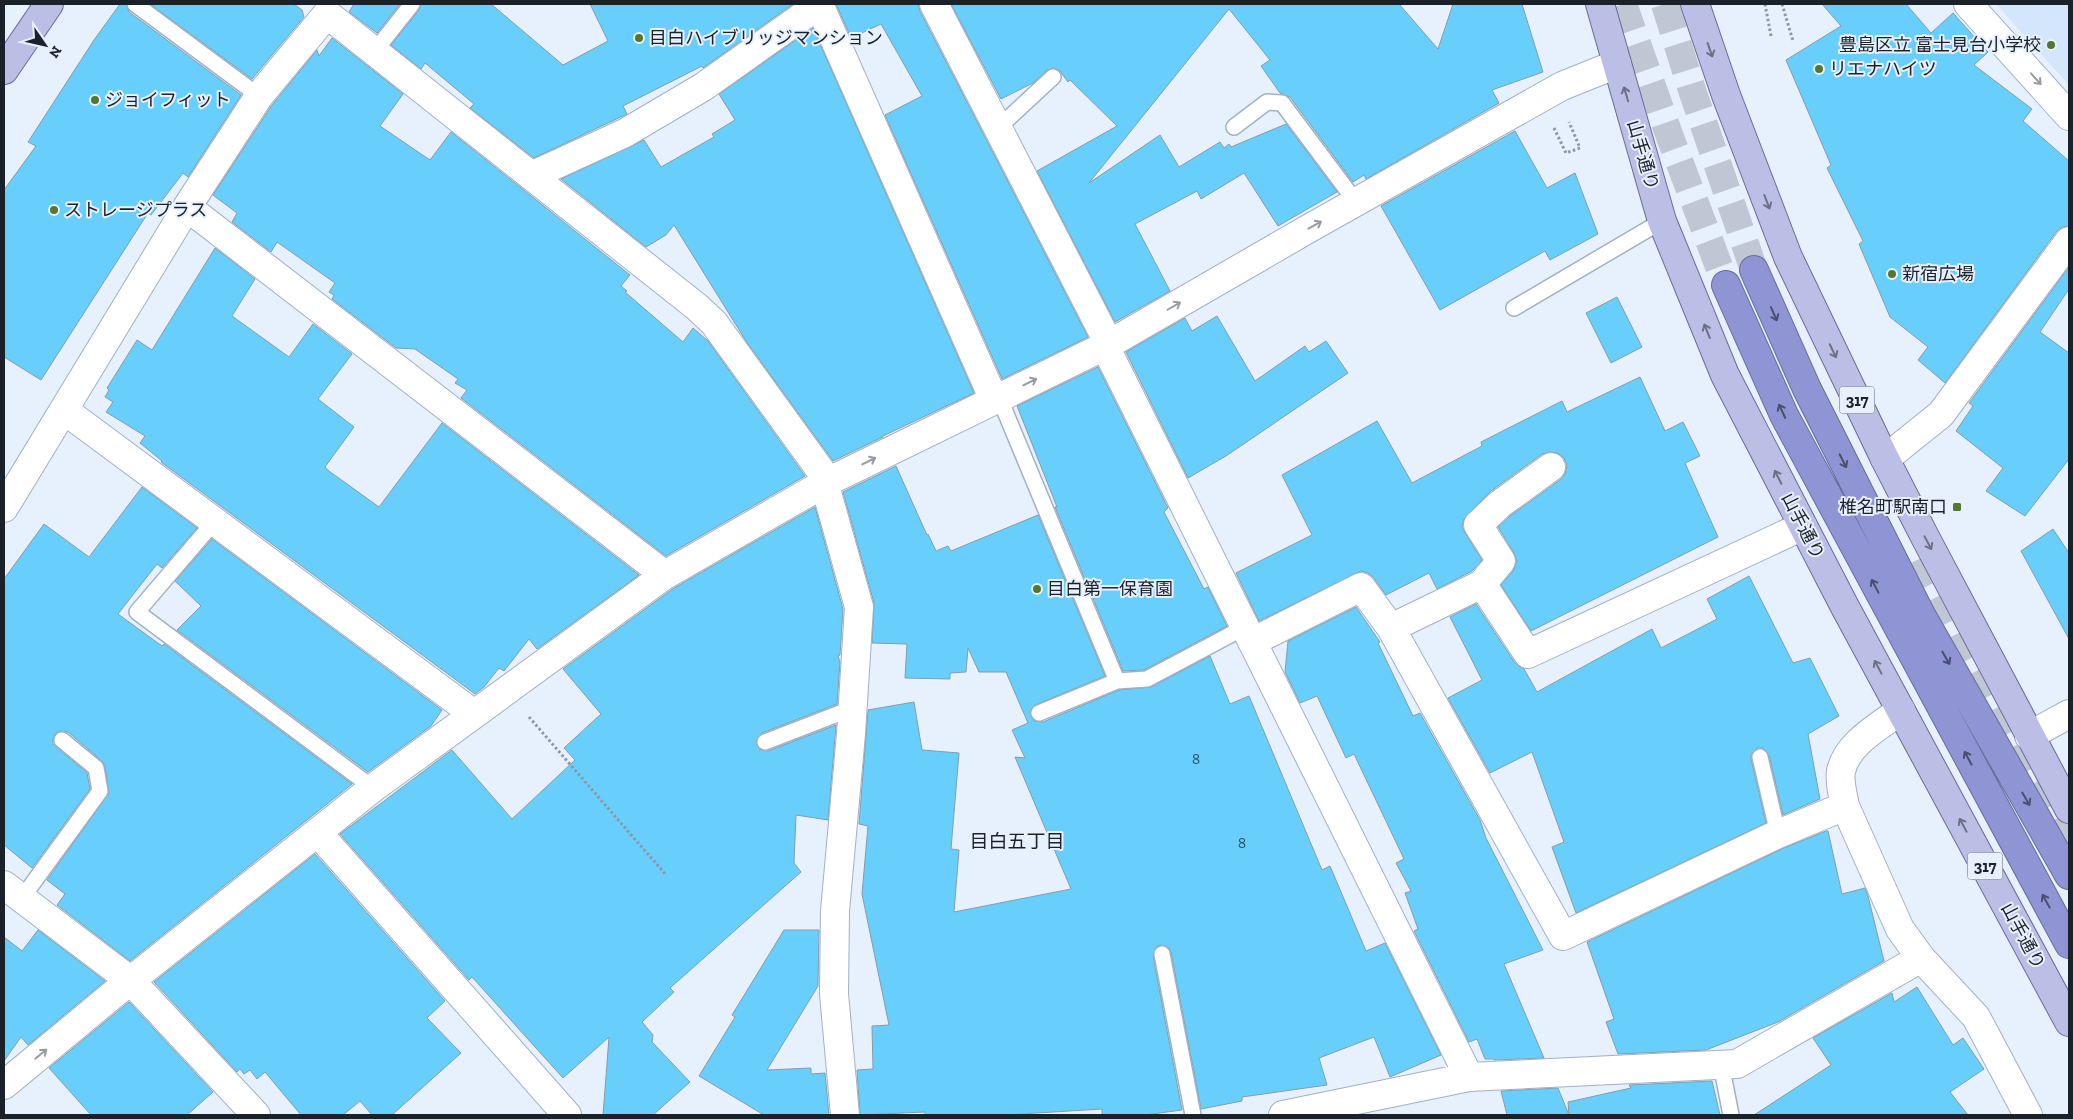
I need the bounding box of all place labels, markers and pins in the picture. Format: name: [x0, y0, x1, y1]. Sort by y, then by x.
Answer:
place label: 目白ハイブリッジマンション: [649, 27, 883, 49]
marker: 目白ハイブリッジマンション: [633, 32, 645, 44]
place label: 豊島区立 富士見台小学校: [1839, 34, 2041, 56]
marker: 豊島区立 富士見台小学校: [2045, 39, 2057, 51]
place label: リエナハイツ: [1829, 58, 1937, 80]
marker: リエナハイツ: [1813, 63, 1825, 75]
place label: ジョイフィット: [105, 89, 231, 111]
marker: ジョイフィット: [89, 94, 101, 106]
place label: ストレージプラス: [64, 199, 207, 221]
marker: ストレージプラス: [48, 204, 60, 216]
place label: 新宿広場: [1902, 263, 1974, 285]
marker: 新宿広場: [1886, 268, 1898, 280]
place label: 椎名町駅南口: [1839, 496, 1947, 518]
marker: 椎名町駅南口: [1951, 501, 1963, 513]
place label: 目白第一保育園: [1047, 578, 1173, 600]
marker: 目白第一保育園: [1031, 583, 1043, 595]

